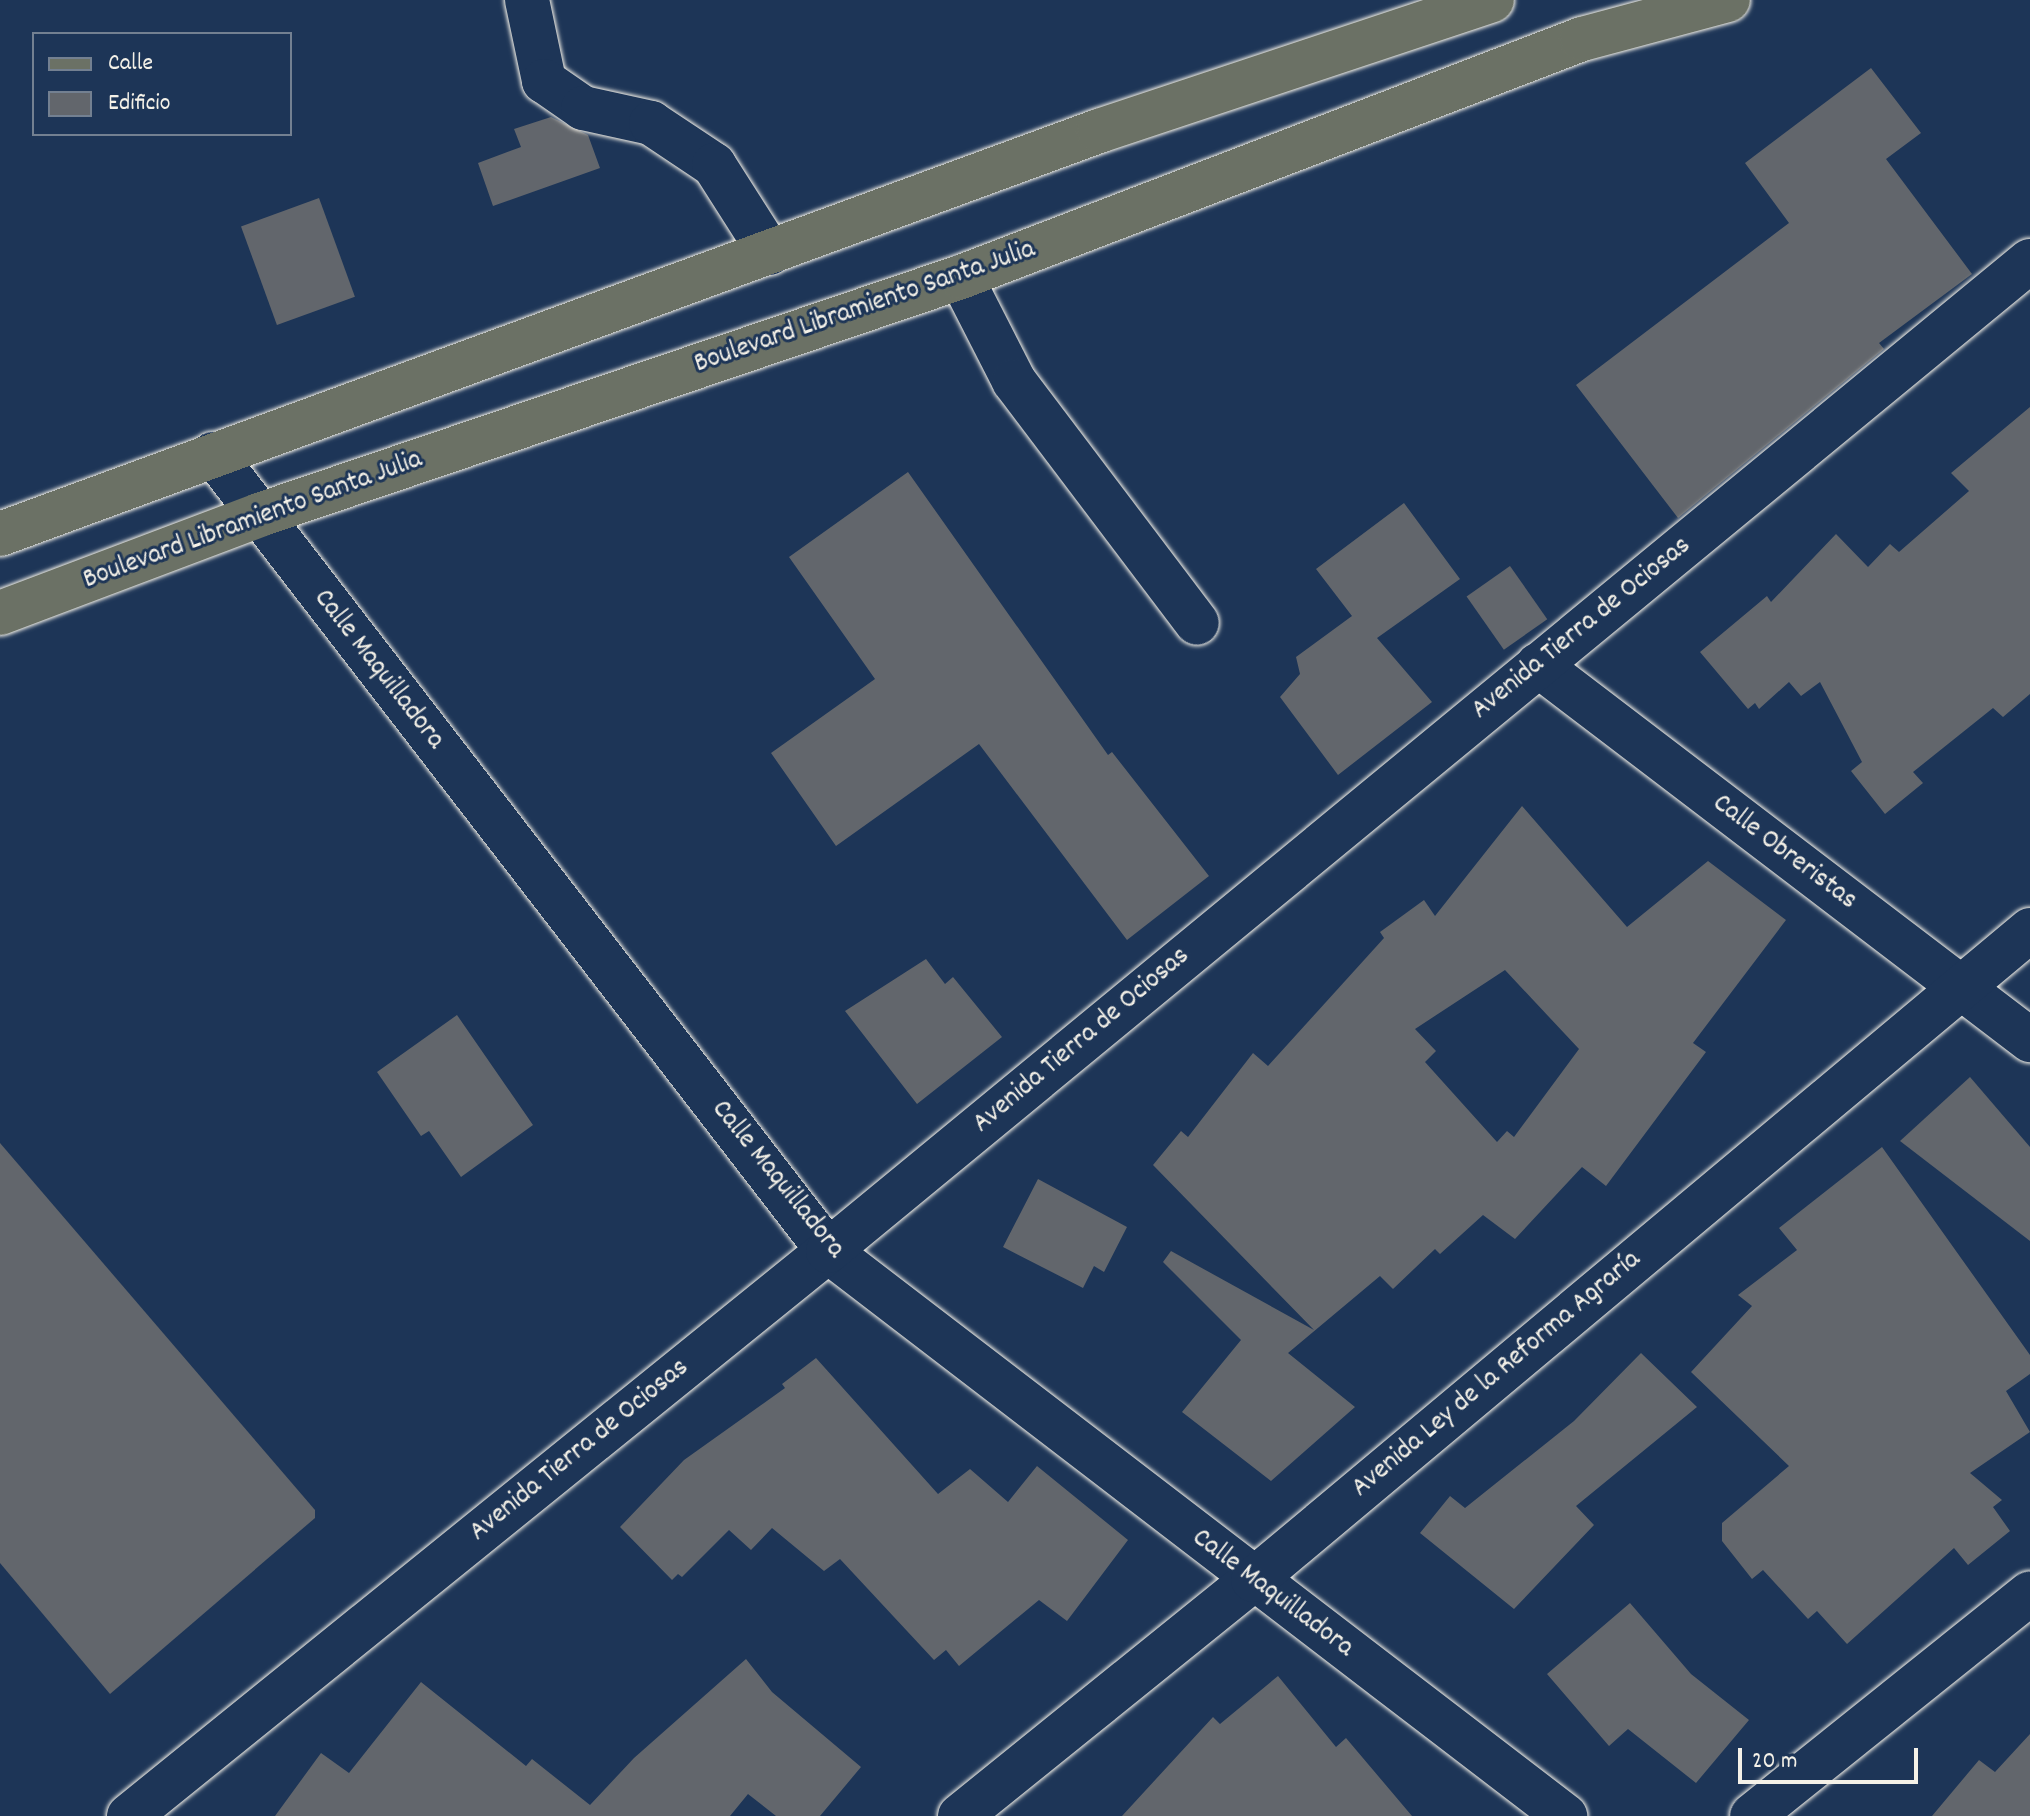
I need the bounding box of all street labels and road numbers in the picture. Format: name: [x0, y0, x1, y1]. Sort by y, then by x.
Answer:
street label: Boulevard Libramiento Santa Julia: [690, 234, 1040, 382]
street label: Boulevard Libramiento Santa Julia: [79, 444, 427, 598]
street label: Avenida Tierra de Ociosas: [1466, 530, 1698, 728]
street label: Calle Maquilladora: [305, 583, 451, 757]
street label: Calle Obreristas: [1705, 788, 1863, 918]
street label: Avenida Tierra de Ociosas: [967, 941, 1197, 1141]
street label: Calle Maquilladora: [703, 1094, 851, 1266]
street label: Avenida Ley de la Reforma Agraría: [1346, 1244, 1648, 1506]
street label: Avenida Tierra de Ociosas: [464, 1352, 696, 1550]
street label: Calle Maquilladora: [1185, 1522, 1359, 1666]

